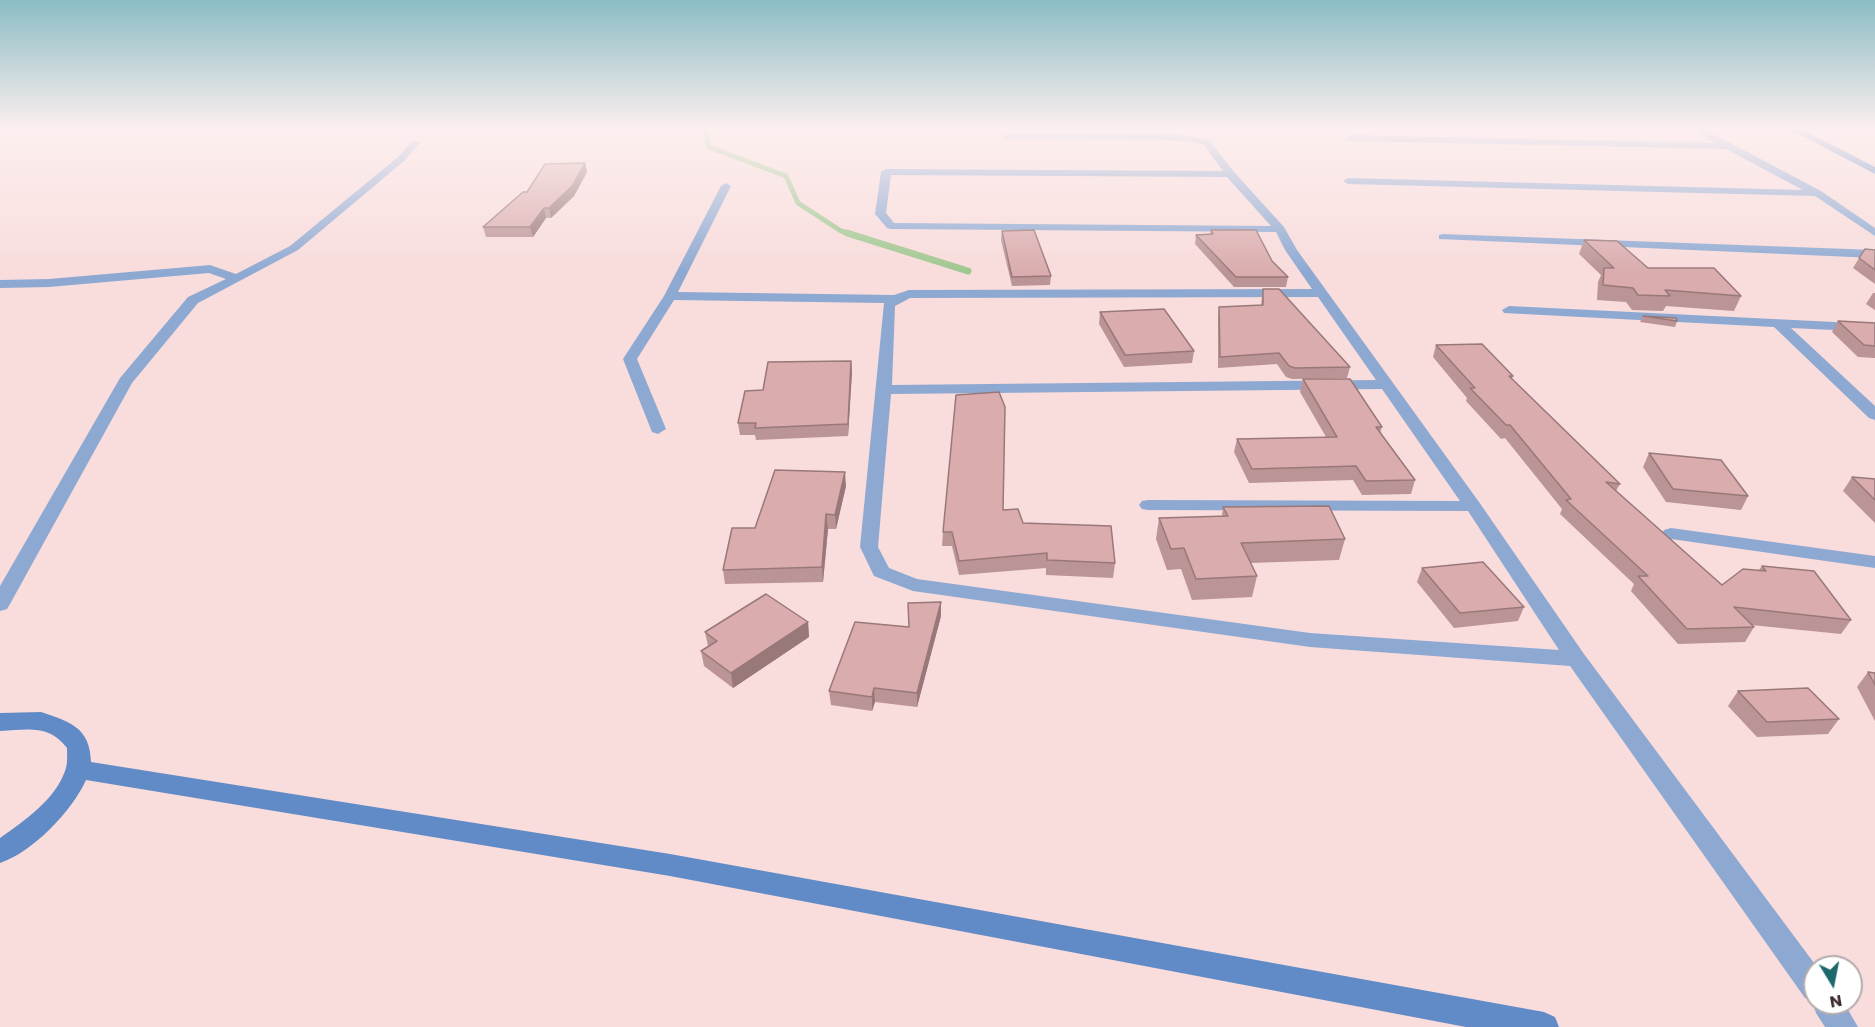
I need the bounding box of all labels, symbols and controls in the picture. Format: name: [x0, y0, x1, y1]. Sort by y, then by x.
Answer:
north arrow: [1803, 955, 1863, 1015]
text: N: [1828, 989, 1844, 1014]

